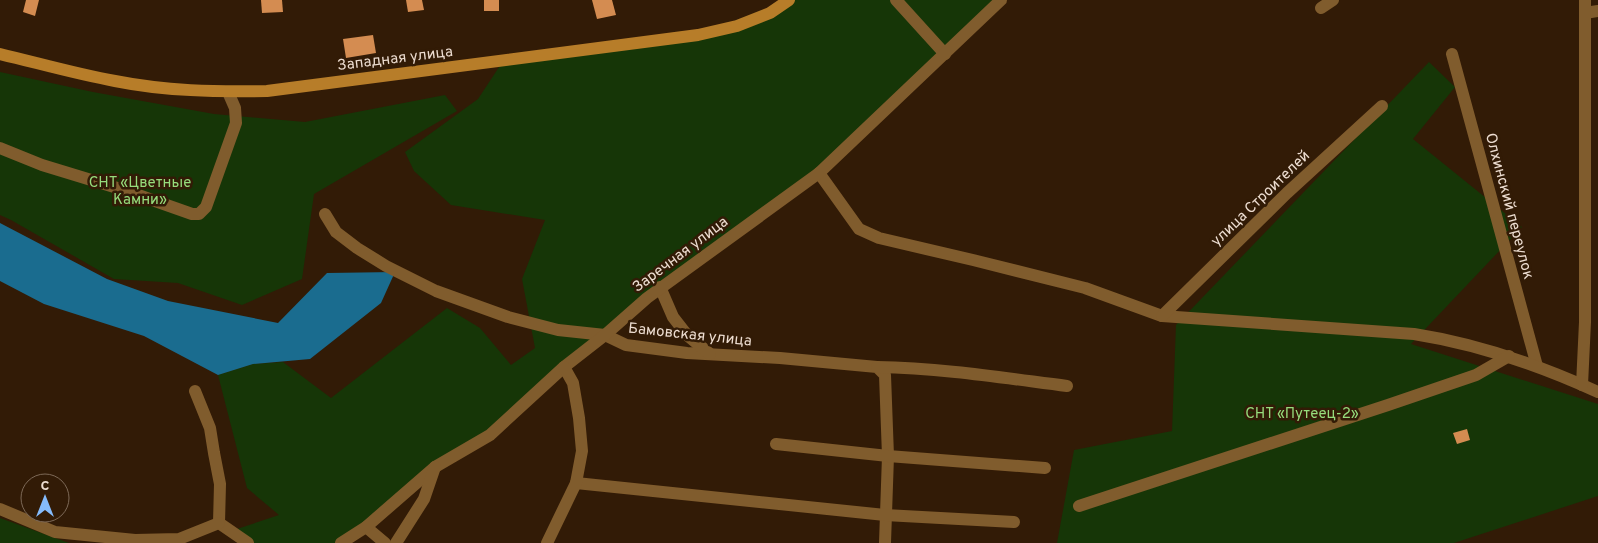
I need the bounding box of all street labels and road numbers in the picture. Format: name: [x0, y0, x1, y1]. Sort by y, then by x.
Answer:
street label: Западная улица: [336, 43, 454, 76]
street label: Олхинский переулок: [1480, 131, 1537, 282]
street label: улица Строителей: [1208, 147, 1315, 251]
street label: Заречная улица: [629, 213, 733, 297]
street label: Бамовская улица: [627, 320, 753, 351]

